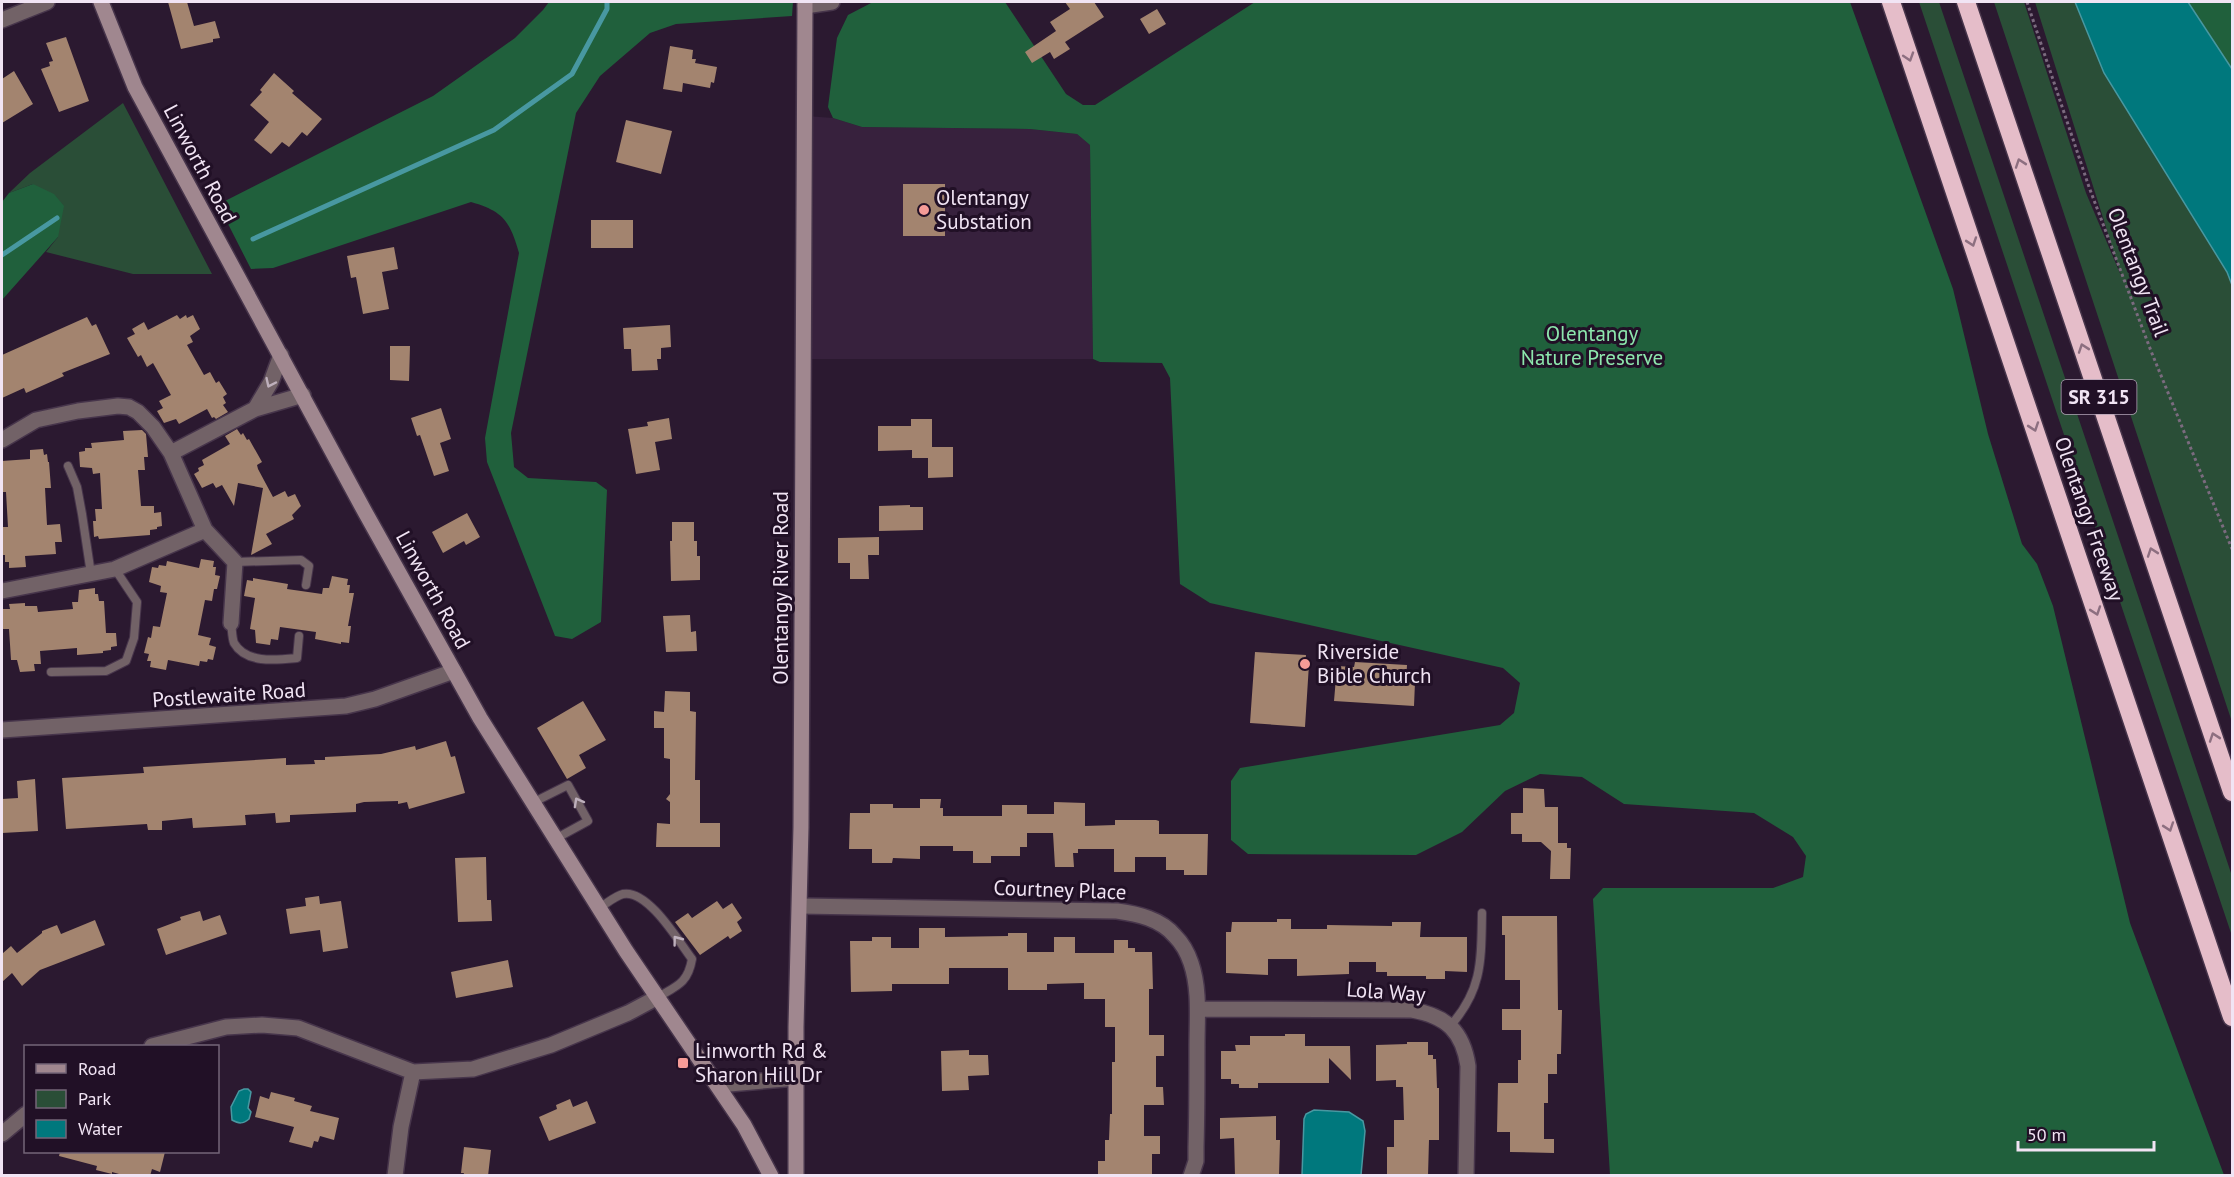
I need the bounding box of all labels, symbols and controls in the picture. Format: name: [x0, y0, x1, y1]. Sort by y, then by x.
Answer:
one-way arrow: [1902, 51, 1915, 62]
street label: Linworth Road: [158, 100, 243, 228]
one-way arrow: [2015, 158, 2028, 169]
place label: Olentangy Substation: [936, 184, 1032, 235]
marker: Olentangy Substation: [917, 203, 931, 217]
street label: Olentangy Trail: [2102, 204, 2175, 340]
one-way arrow: [1964, 236, 1977, 247]
park label: Olentangy Nature Preserve: [1521, 320, 1663, 371]
one-way arrow: [2077, 343, 2090, 354]
one-way arrow: [265, 376, 277, 387]
road number: SR 315: [2062, 380, 2136, 414]
one-way arrow: [2027, 421, 2039, 432]
street label: Olentangy Freeway: [2049, 433, 2130, 605]
street label: Olentangy River Road: [767, 491, 794, 685]
street label: Linworth Road: [390, 526, 477, 654]
one-way arrow: [2146, 547, 2159, 558]
one-way arrow: [2089, 606, 2102, 616]
place label: Riverside Bible Church: [1317, 638, 1432, 689]
marker: Riverside Bible Church: [1298, 657, 1312, 671]
street label: Postlewaite Road: [151, 676, 307, 713]
one-way arrow: [2208, 732, 2221, 743]
one-way arrow: [573, 798, 585, 808]
one-way arrow: [2161, 821, 2174, 832]
street label: Courtney Place: [993, 874, 1127, 905]
one-way arrow: [673, 935, 684, 946]
street label: Lola Way: [1346, 975, 1427, 1008]
place label: Linworth Rd & Sharon Hill Dr: [695, 1037, 828, 1088]
legend: [24, 1045, 219, 1153]
marker: Linworth Rd & Sharon Hill Dr: [676, 1056, 690, 1070]
text: Road: [78, 1057, 116, 1080]
text: Park: [78, 1087, 111, 1110]
scale bar: [2018, 1114, 2154, 1152]
text: Water: [78, 1117, 122, 1140]
text: 50 m: [2027, 1123, 2066, 1146]

